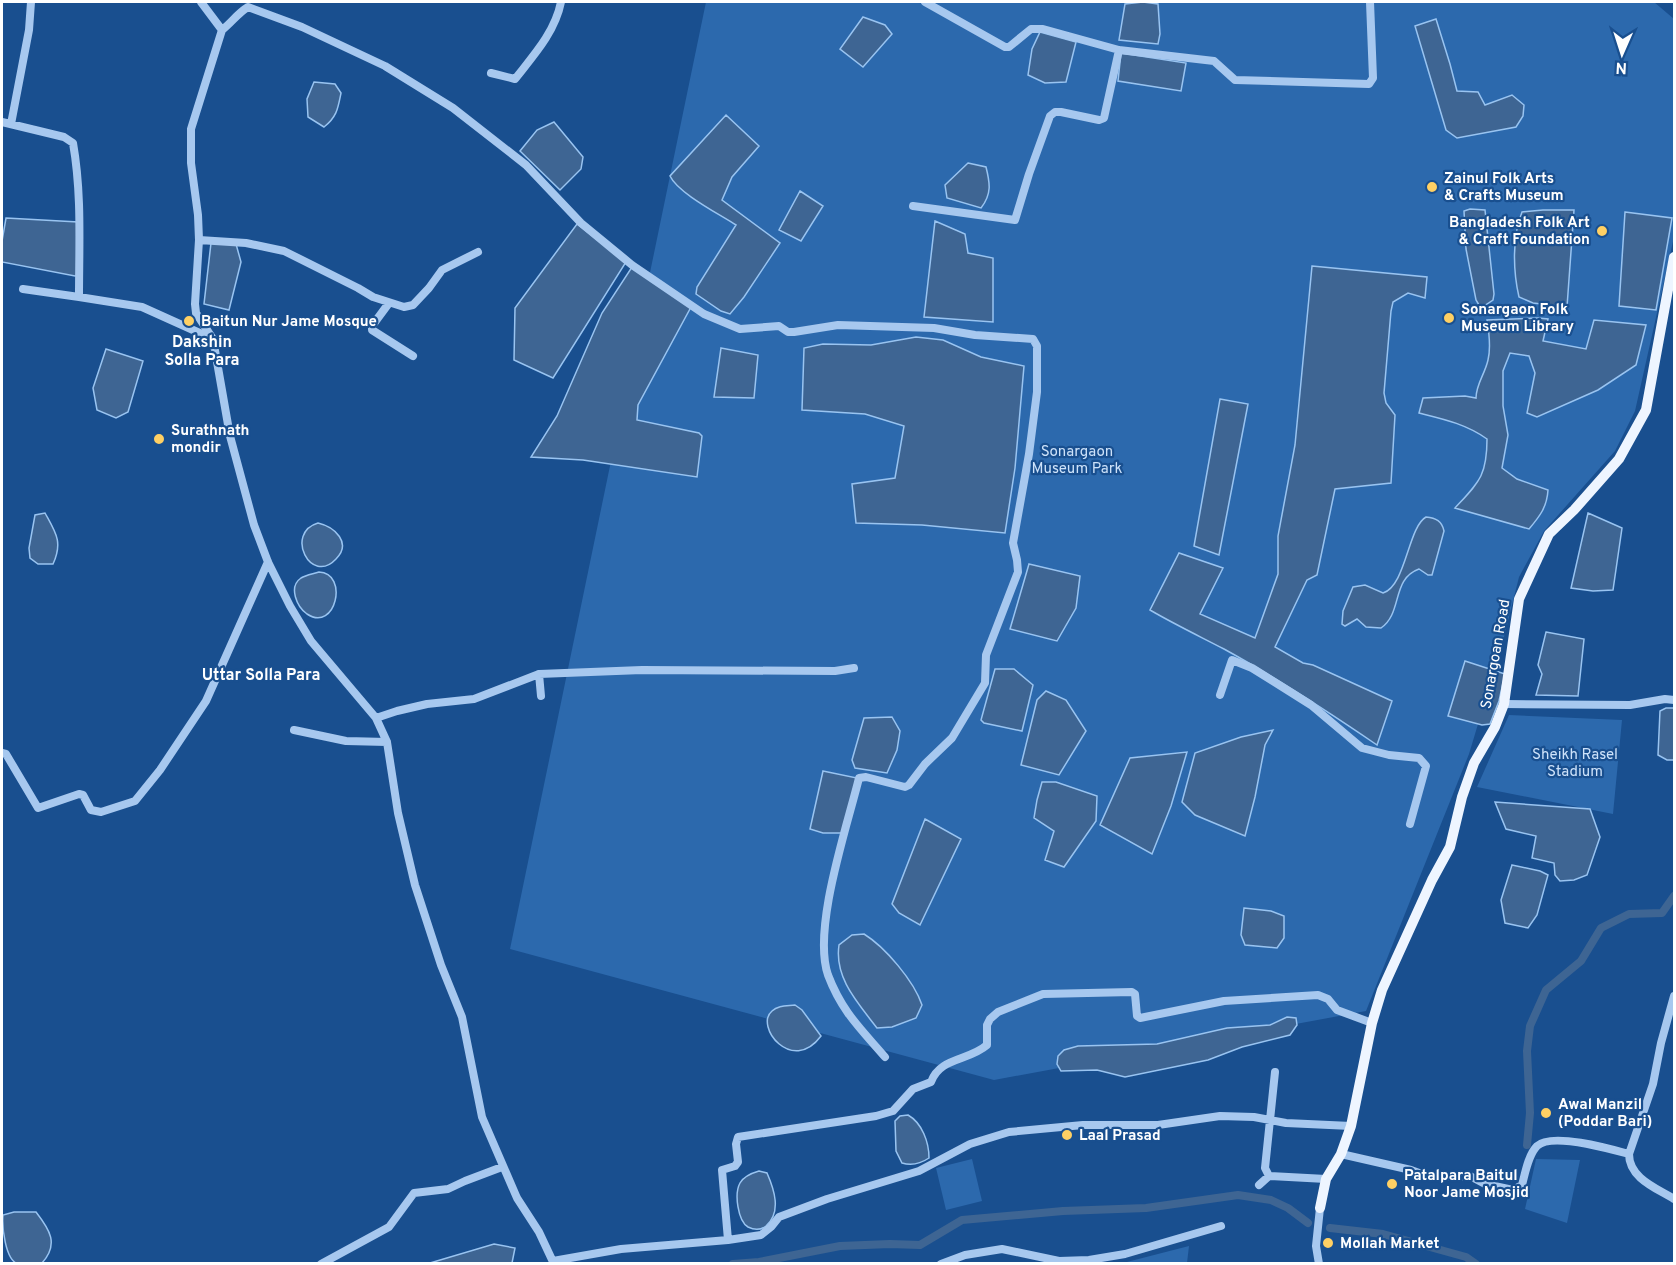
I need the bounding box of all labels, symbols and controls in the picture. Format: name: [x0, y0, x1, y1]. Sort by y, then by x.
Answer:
north arrow: [1592, 24, 1652, 84]
text: N: [1615, 57, 1628, 77]
place label: Zainul Folk Arts & Crafts Museum: [1444, 170, 1564, 206]
marker: Zainul Folk Arts & Crafts Museum: [1425, 180, 1439, 194]
place label: Bangladesh Folk Art & Craft Foundation: [1449, 214, 1590, 250]
marker: Bangladesh Folk Art & Craft Foundation: [1595, 224, 1609, 238]
place label: Sonargaon Folk Museum Library: [1461, 301, 1575, 337]
marker: Sonargaon Folk Museum Library: [1442, 311, 1456, 325]
place label: Baitun Nur Jame Mosque: [201, 313, 377, 332]
marker: Baitun Nur Jame Mosque: [182, 314, 196, 328]
district label: Dakshin Solla Para: [164, 333, 240, 371]
place label: Surathnath mondir: [171, 422, 249, 458]
marker: Surathnath mondir: [152, 432, 166, 446]
park label: Sonargaon Museum Park: [1031, 443, 1123, 479]
street label: Sonargoan Road: [1478, 598, 1515, 710]
district label: Uttar Solla Para: [202, 666, 320, 686]
park label: Sheikh Rasel Stadium: [1532, 746, 1618, 782]
place label: Awal Manzil (Poddar Bari): [1558, 1096, 1652, 1132]
marker: Awal Manzil (Poddar Bari): [1539, 1106, 1553, 1120]
place label: Laal Prasad: [1079, 1127, 1161, 1146]
marker: Laal Prasad: [1060, 1128, 1074, 1142]
place label: Patalpara Baitul Noor Jame Mosjid: [1404, 1167, 1529, 1203]
marker: Patalpara Baitul Noor Jame Mosjid: [1385, 1177, 1399, 1191]
place label: Mollah Market: [1340, 1235, 1439, 1254]
marker: Mollah Market: [1321, 1236, 1335, 1250]

